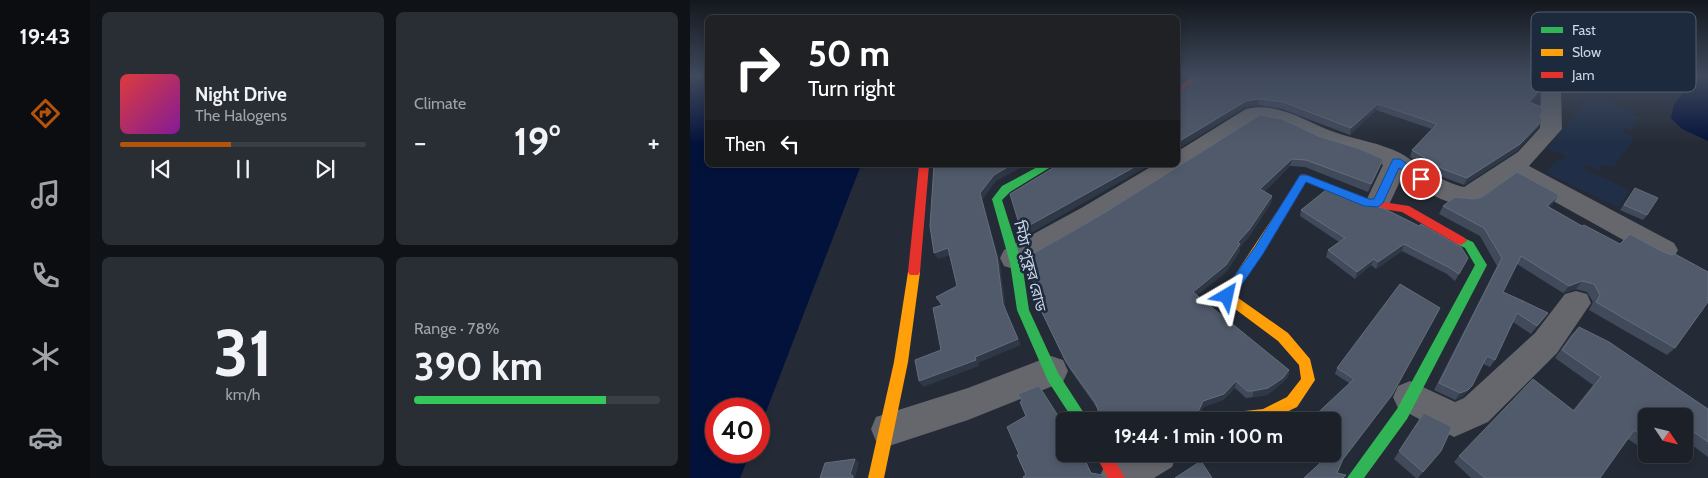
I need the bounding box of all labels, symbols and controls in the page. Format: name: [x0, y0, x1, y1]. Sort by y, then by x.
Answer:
legend: [1531, 12, 1696, 92]
text: Fast: [1572, 21, 1596, 39]
text: 19:43: [20, 23, 70, 50]
text: 50 m: [808, 32, 890, 75]
icon: right: [725, 35, 790, 100]
text: Slow: [1572, 43, 1601, 61]
text: Jam: [1571, 66, 1594, 84]
text: Turn right: [808, 75, 895, 102]
text: Night Drive: [195, 83, 287, 106]
text: Climate: [414, 94, 466, 113]
icon: directions: [28, 96, 63, 131]
text: The Halogens: [195, 106, 287, 125]
text: 19°: [514, 118, 560, 165]
text: −: [414, 125, 426, 159]
text: +: [648, 125, 660, 159]
icon: left: [776, 130, 804, 158]
text: Then: [725, 133, 766, 156]
icon: previous: [147, 155, 175, 183]
icon: pause: [229, 155, 257, 183]
icon: next: [311, 155, 339, 183]
pin: [1400, 158, 1442, 200]
icon: arrive: [1407, 165, 1435, 193]
icon: music: [28, 177, 63, 212]
street label: মিঠা পুকুর রোড: [1010, 218, 1050, 314]
icon: phone: [28, 258, 63, 293]
position arrow: [1200, 269, 1252, 321]
text: 31: [213, 313, 273, 392]
text: Range · 78%: [414, 319, 500, 338]
icon: climate: [28, 339, 63, 374]
text: 390 km: [414, 343, 543, 390]
text: km/h: [225, 385, 261, 404]
speed limit sign: 40: [705, 398, 770, 463]
north arrow: [1638, 408, 1692, 462]
map controls: [1638, 408, 1693, 463]
icon: car: [28, 420, 63, 455]
text: 19:44 · 1 min · 100 m: [1114, 425, 1283, 448]

